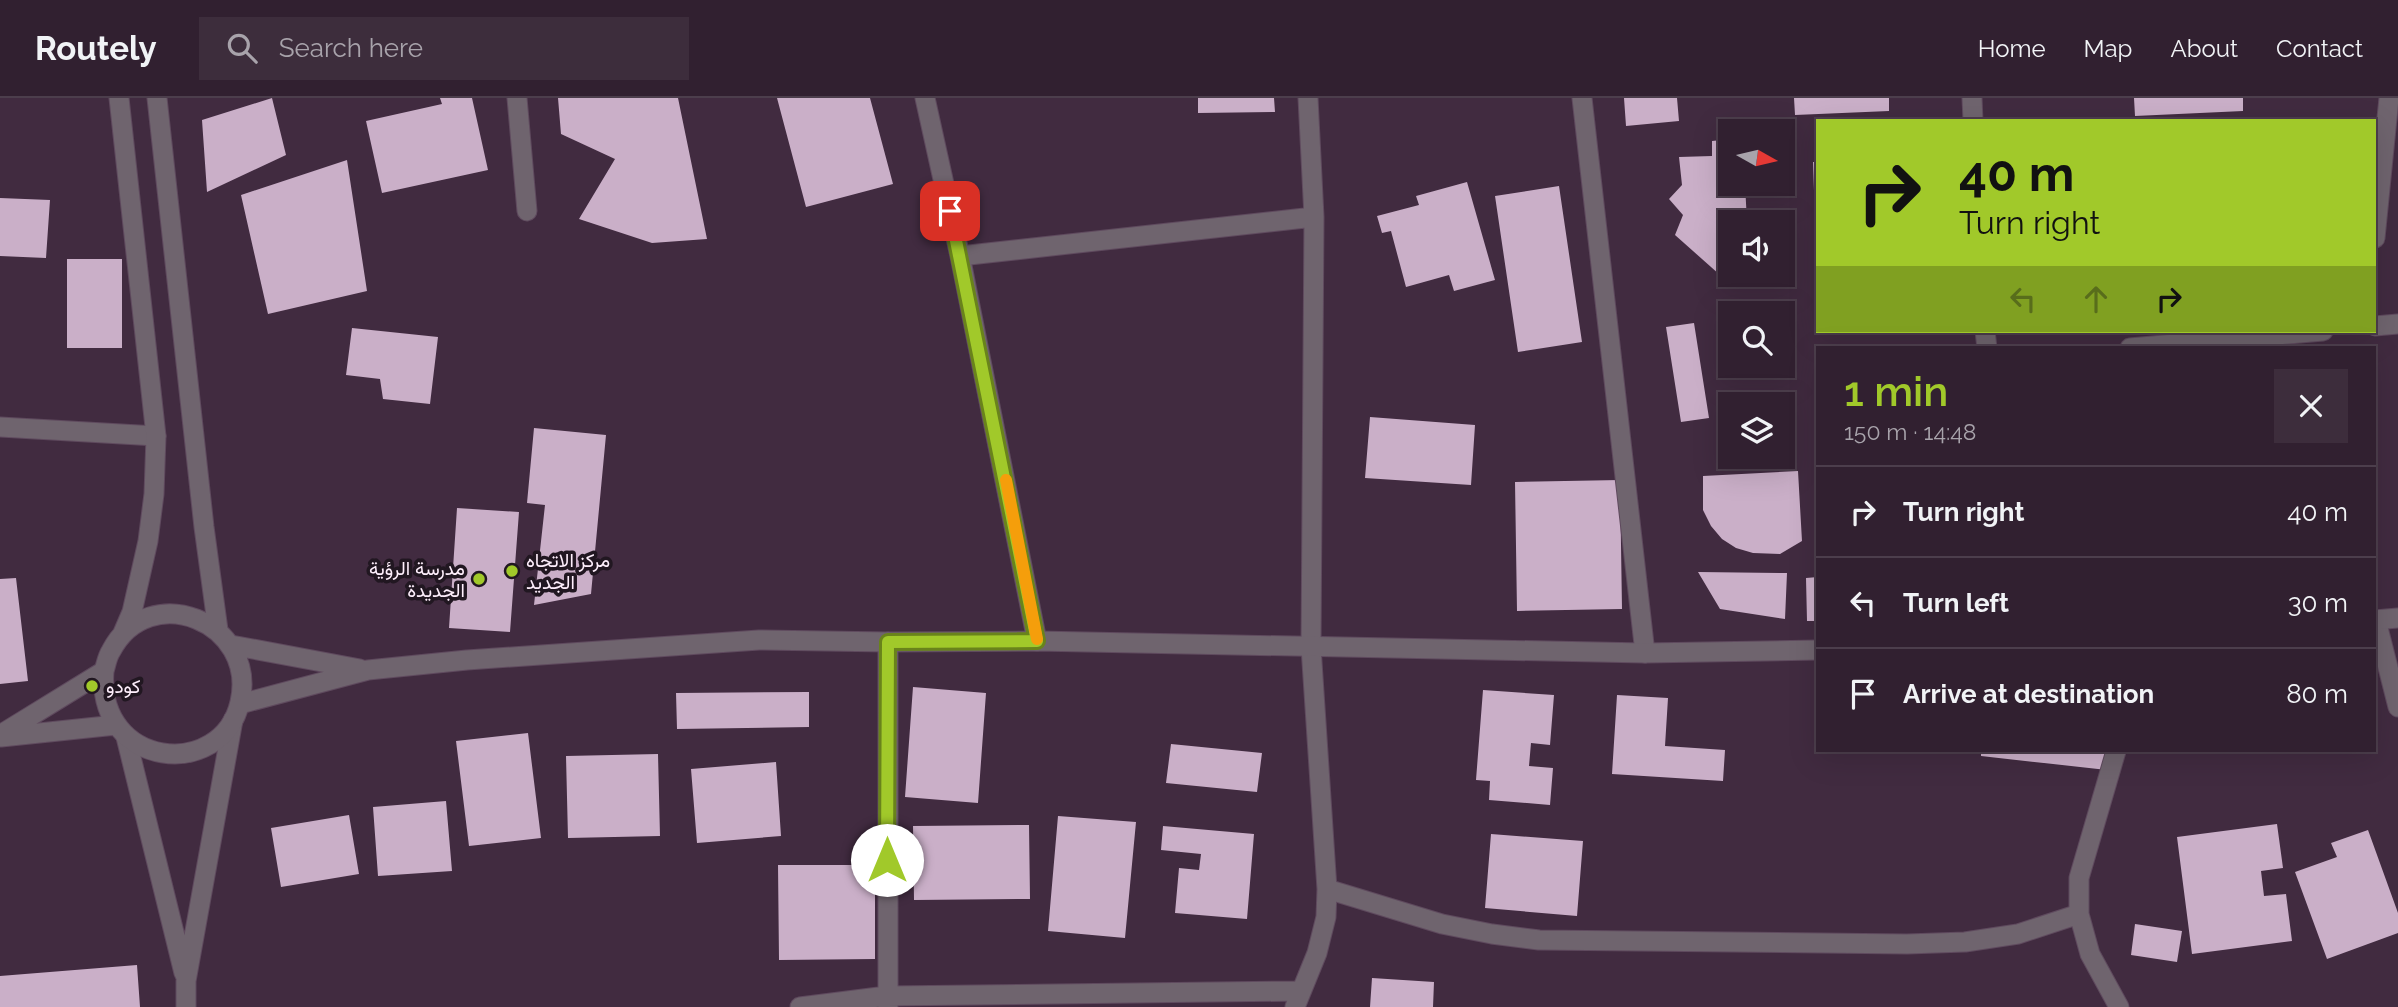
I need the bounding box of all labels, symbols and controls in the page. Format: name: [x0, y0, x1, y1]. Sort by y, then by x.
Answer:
search box: [199, 17, 689, 80]
text: Routely: [35, 29, 157, 68]
icon: search: [223, 29, 261, 67]
text: Search here: [279, 33, 423, 63]
text: Home: [1978, 34, 2046, 63]
text: Map: [2084, 34, 2132, 63]
text: About: [2170, 34, 2238, 63]
text: Contact: [2276, 34, 2363, 63]
north arrow: [1718, 119, 1796, 196]
map controls: [1718, 119, 1795, 469]
text: 40 m: [1959, 145, 2074, 202]
icon: right: [1844, 147, 1935, 238]
pin: [920, 181, 980, 241]
icon: arrive: [931, 192, 969, 230]
text: Turn right: [1959, 204, 2100, 241]
button: sound: [1718, 210, 1795, 287]
icon: left: [2004, 280, 2042, 318]
icon: ahead: [2077, 280, 2115, 318]
icon: right: [2150, 280, 2188, 318]
button: search: [1718, 301, 1795, 378]
text: 1 min: [1844, 367, 1948, 416]
button: close: [2274, 369, 2348, 443]
button: layers: [1718, 392, 1795, 469]
text: 150 m · 14:48: [1844, 418, 1976, 445]
icon: right: [1844, 493, 1882, 531]
text: Turn right: [1903, 497, 2024, 527]
text: 40 m: [2287, 497, 2348, 527]
place label: مركز الاتجاه الجديد: [526, 549, 610, 594]
place label: مدرسة الرؤية الجديدة: [369, 557, 465, 602]
marker: مركز الاتجاه الجديد: [504, 563, 520, 579]
marker: مدرسة الرؤية الجديدة: [471, 571, 487, 587]
icon: left: [1844, 584, 1882, 622]
text: Turn left: [1903, 588, 2009, 618]
text: 30 m: [2288, 588, 2348, 618]
place label: كودو: [106, 675, 140, 698]
icon: arrive: [1844, 675, 1882, 713]
marker: كودو: [84, 678, 100, 694]
text: Arrive at destination: [1903, 679, 2154, 709]
text: 80 m: [2286, 679, 2348, 709]
position arrow: [850, 823, 924, 897]

